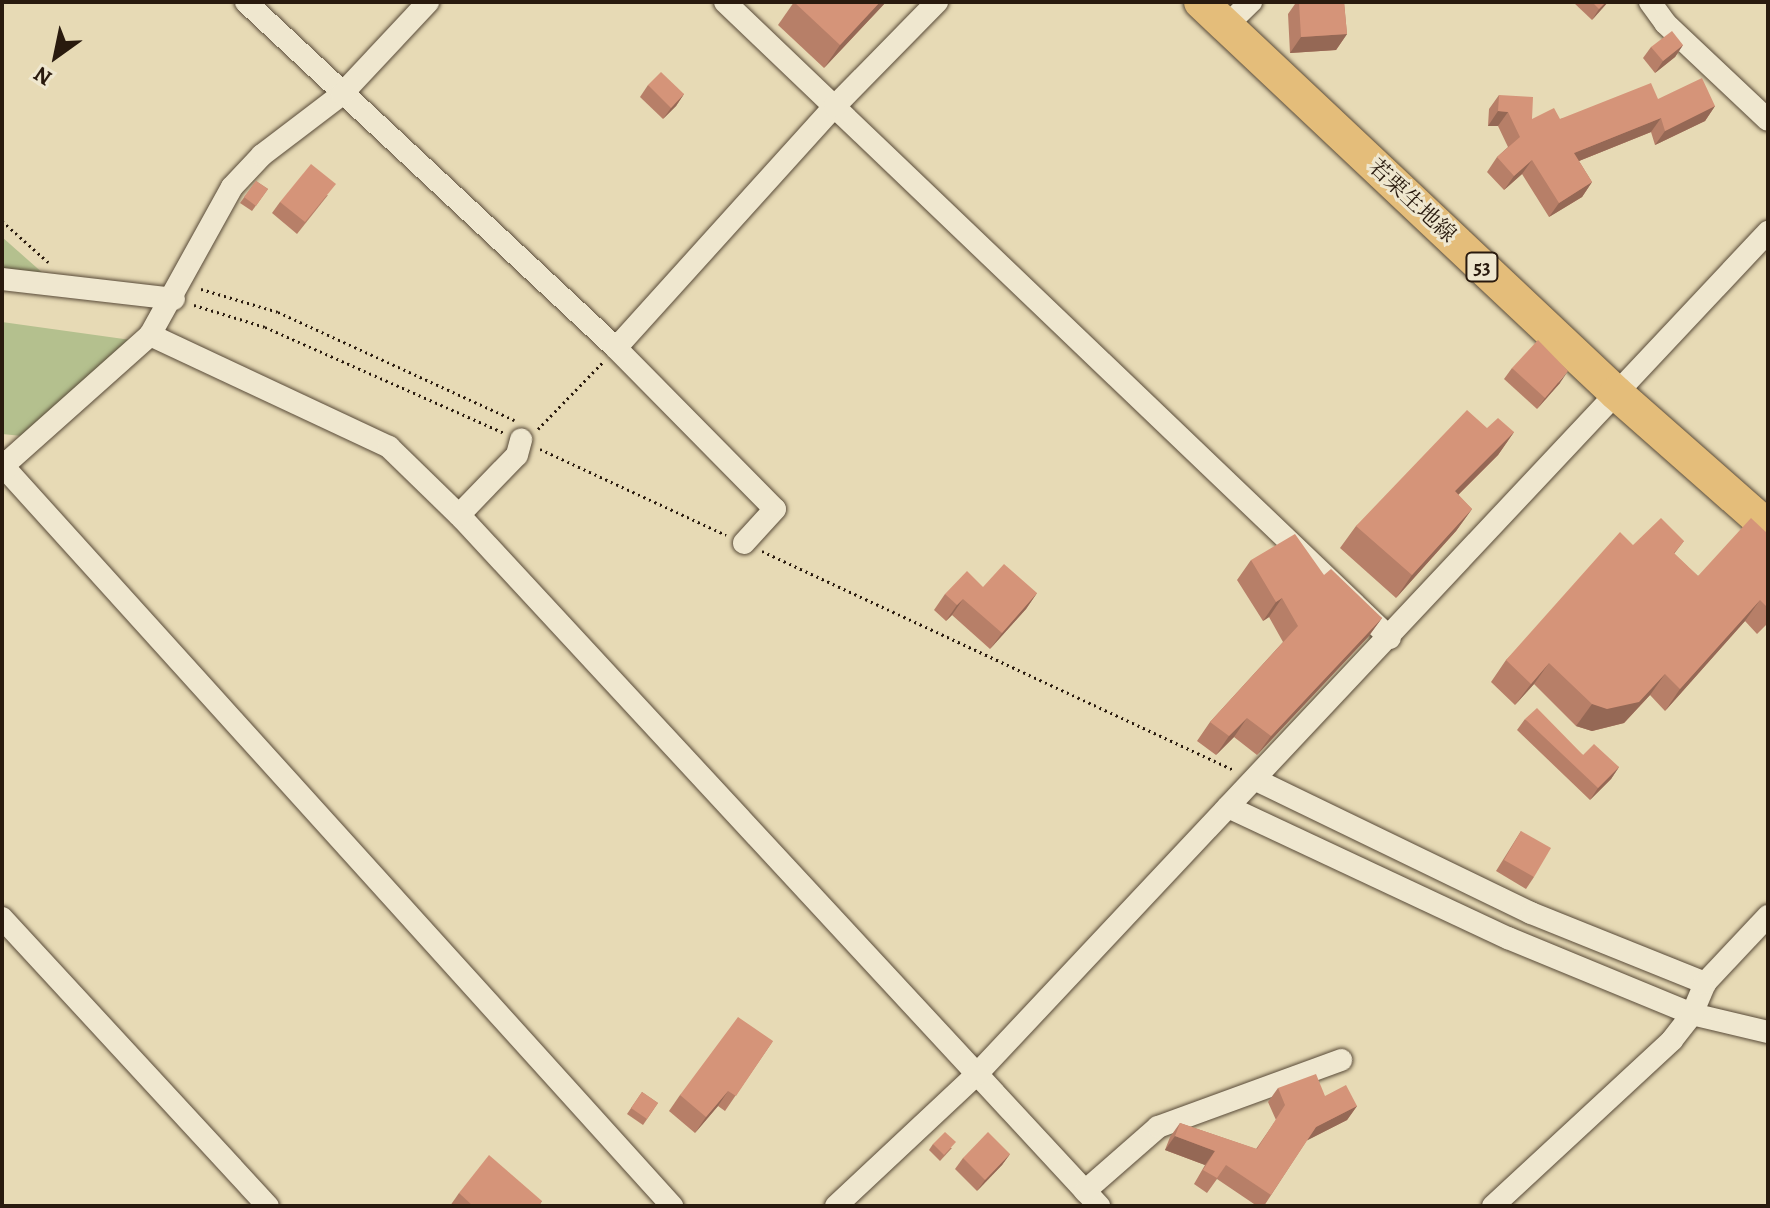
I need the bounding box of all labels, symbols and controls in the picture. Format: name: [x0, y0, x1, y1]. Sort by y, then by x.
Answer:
north arrow: [16, 16, 96, 96]
text: N: [28, 59, 58, 93]
street label: 若栗生地線: [1363, 154, 1461, 248]
road number: 53: [1464, 251, 1500, 283]

